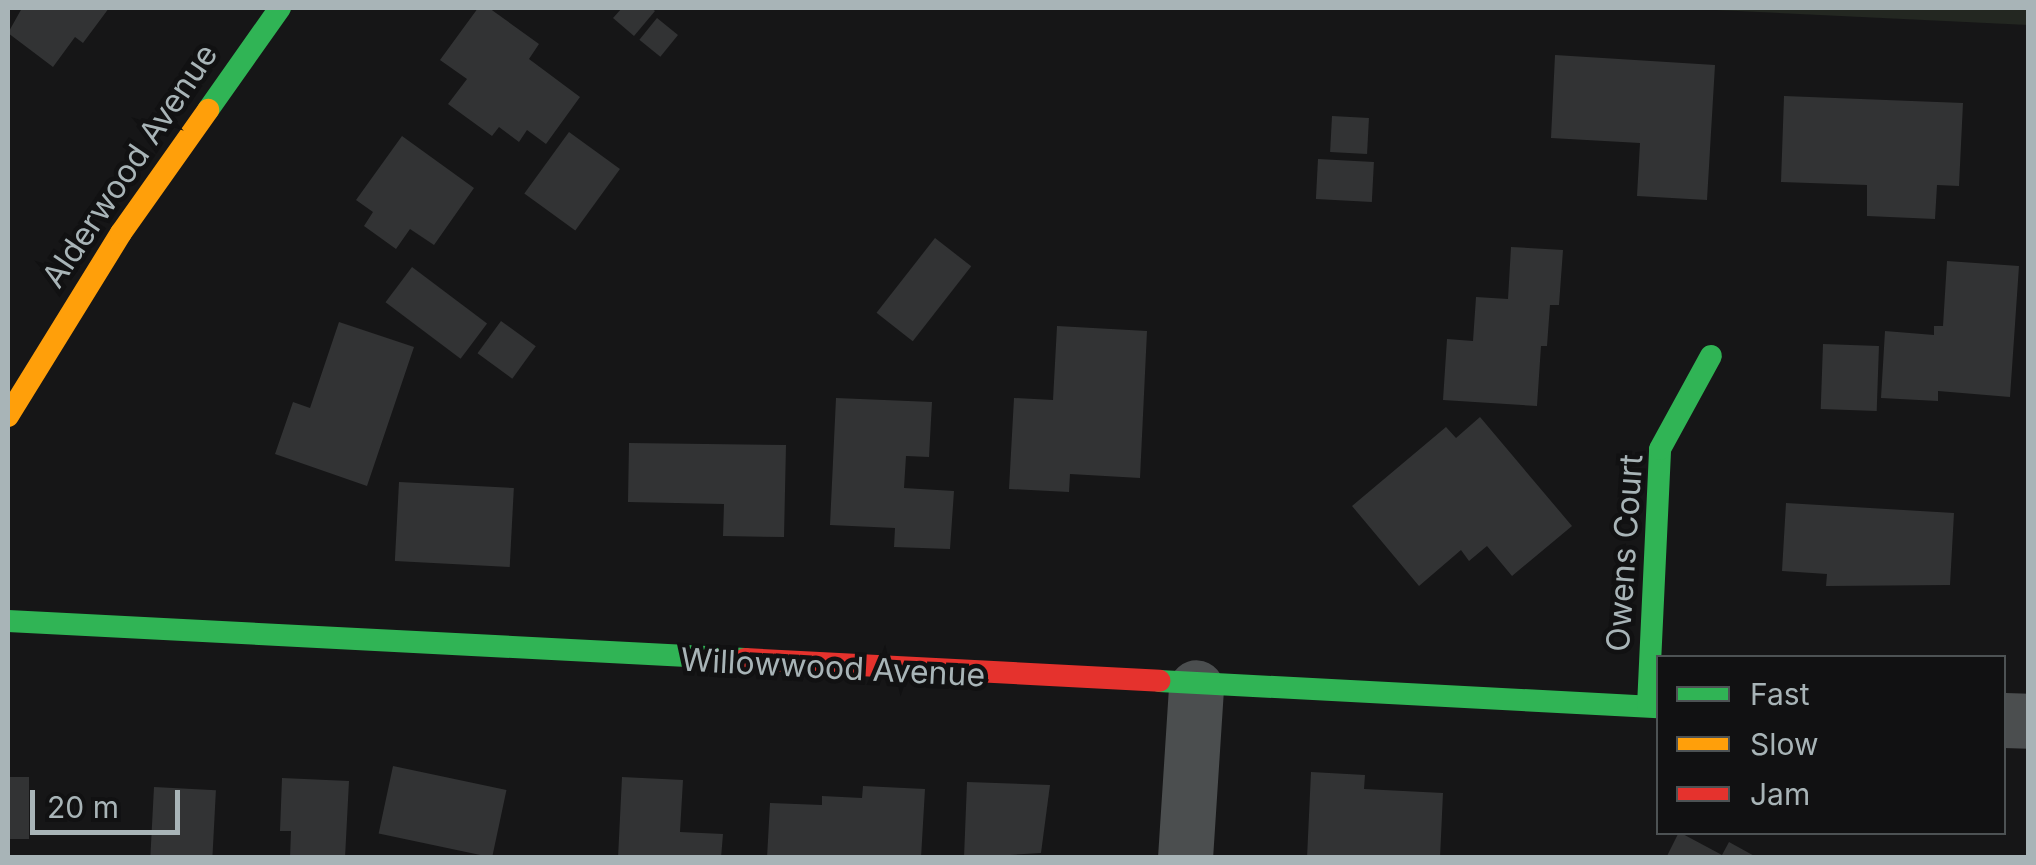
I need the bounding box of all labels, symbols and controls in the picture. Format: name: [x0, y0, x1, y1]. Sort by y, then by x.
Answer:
street label: Alderwood Avenue: [34, 37, 226, 295]
street label: Owens Court: [1599, 453, 1651, 653]
street label: Willowwood Avenue: [680, 641, 986, 695]
legend: [1656, 655, 2006, 835]
text: Fast: [1750, 676, 1809, 712]
text: Slow: [1750, 726, 1819, 762]
scale bar: [35, 770, 185, 832]
text: Jam: [1750, 776, 1810, 812]
text: 20 m: [47, 789, 119, 825]

